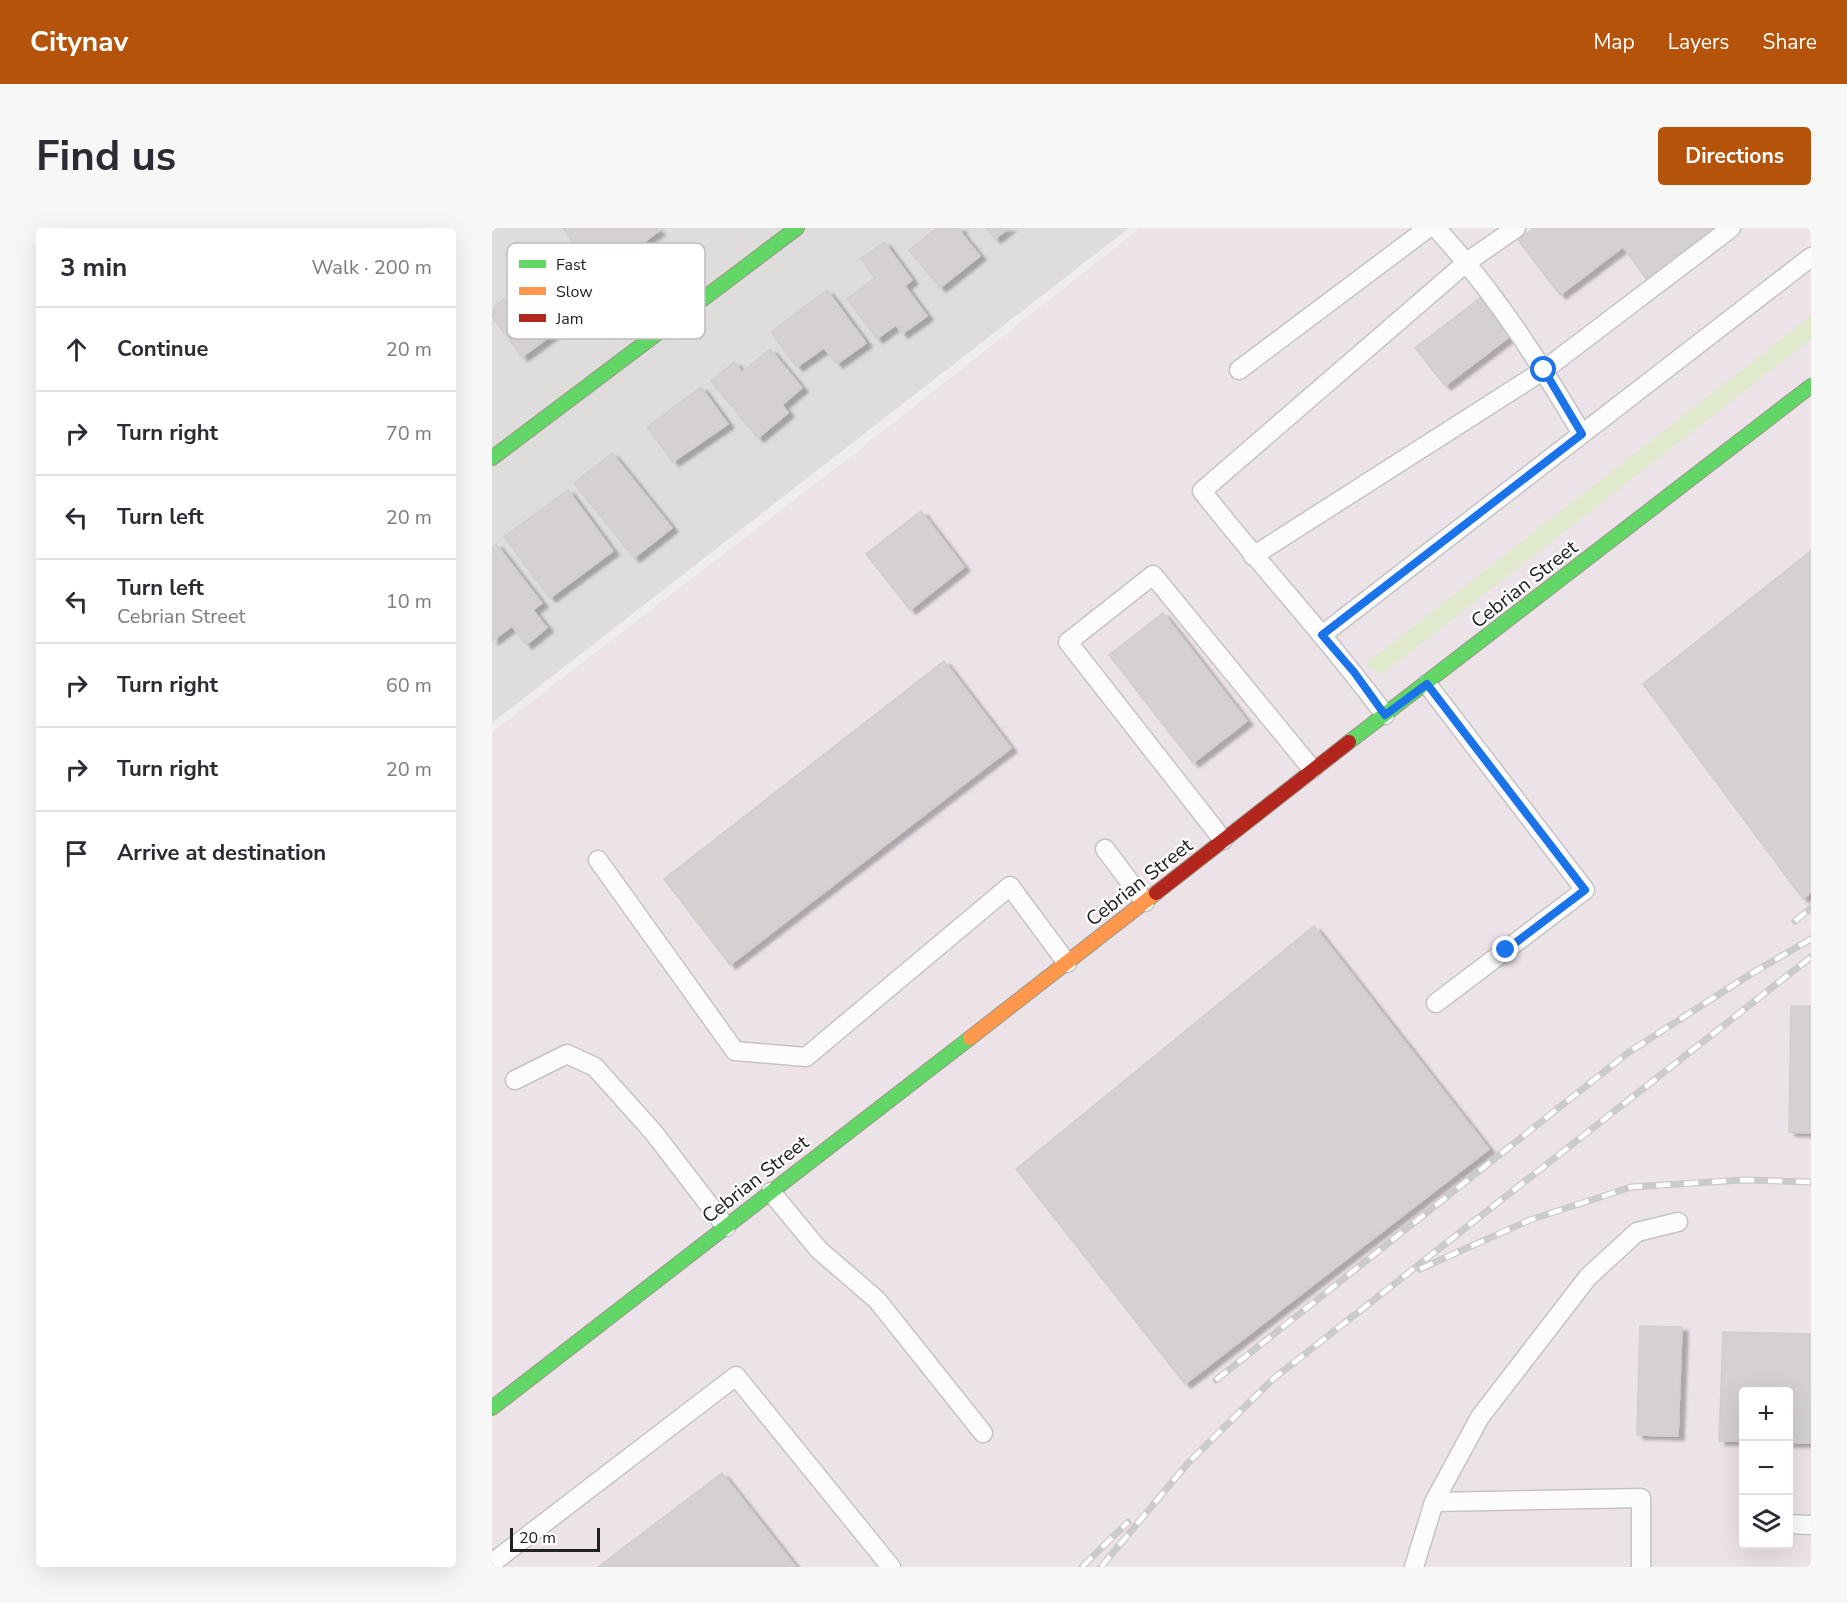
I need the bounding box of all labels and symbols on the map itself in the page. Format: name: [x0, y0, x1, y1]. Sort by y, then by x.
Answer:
legend: [507, 243, 705, 339]
text: Fast: [556, 254, 587, 276]
text: Slow: [556, 281, 593, 303]
text: Jam: [555, 308, 583, 330]
route start: [1530, 356, 1556, 382]
street label: Cebrian Street: [1465, 534, 1584, 635]
street label: Cebrian Street: [1080, 832, 1199, 933]
route end: [1492, 936, 1518, 962]
street label: Cebrian Street: [696, 1129, 815, 1230]
scale bar: [510, 1525, 600, 1552]

